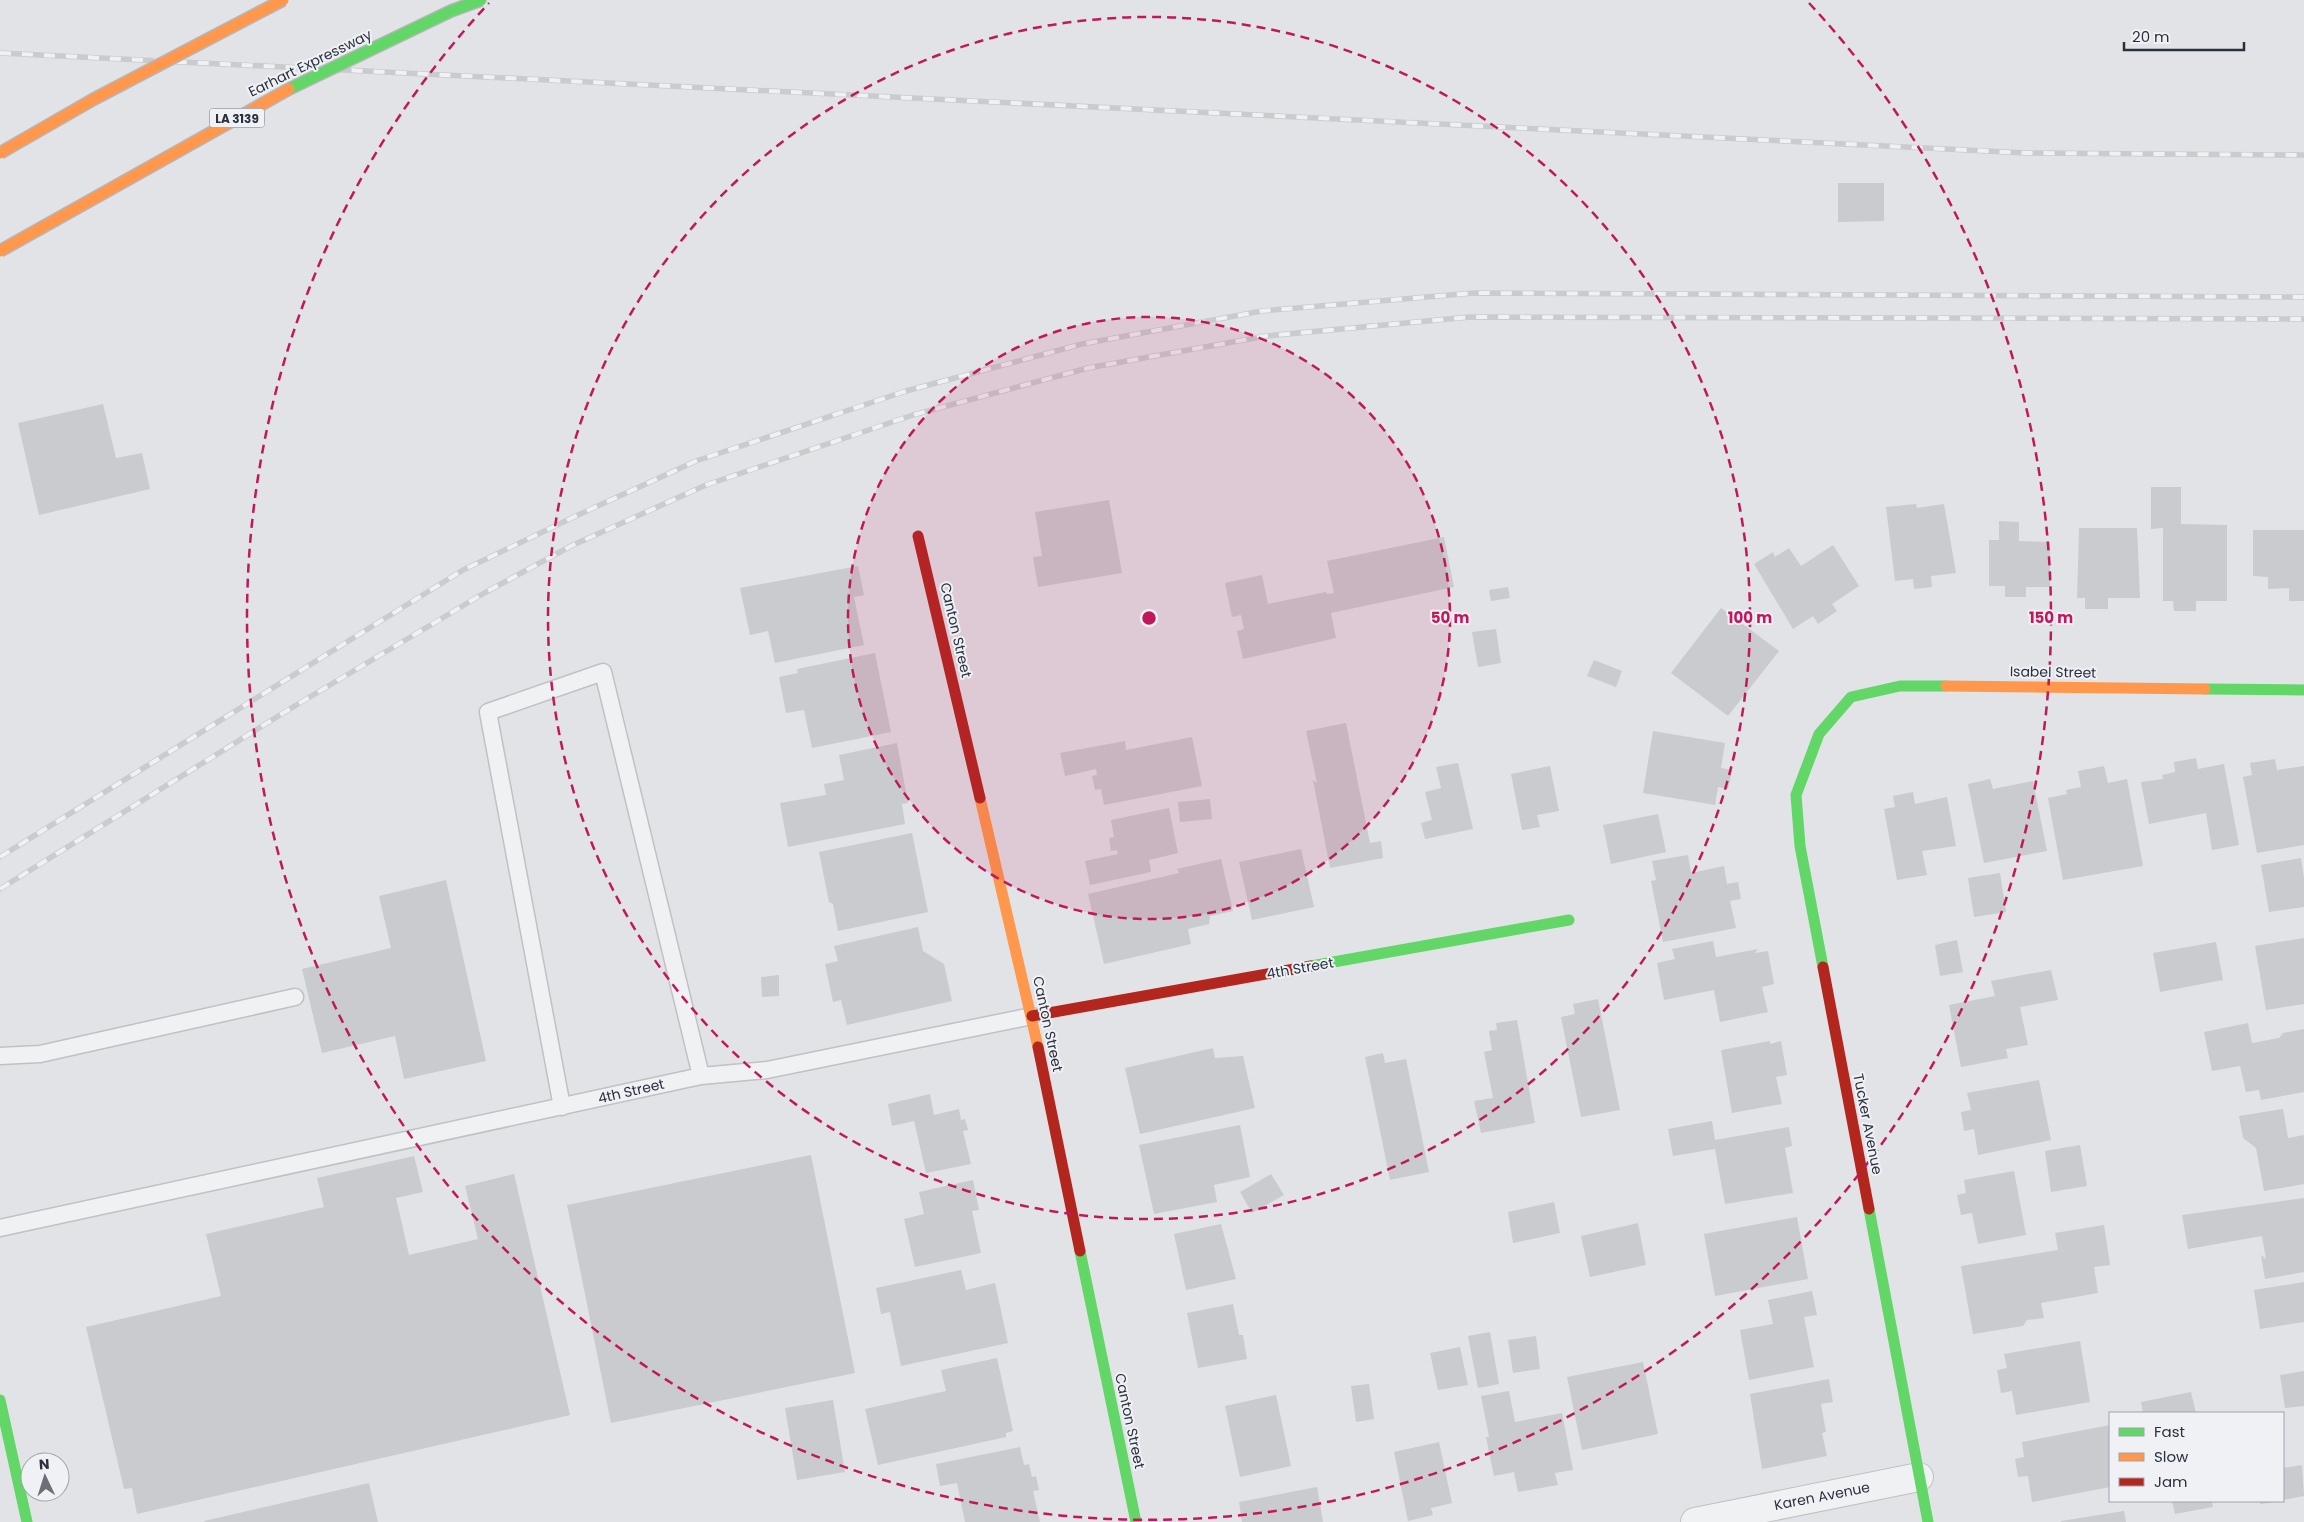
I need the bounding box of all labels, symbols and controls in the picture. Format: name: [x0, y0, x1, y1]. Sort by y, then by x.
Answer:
scale bar: [2124, 20, 2244, 52]
street label: Earhart Expressway: [245, 24, 375, 102]
text: 20 m: [2132, 26, 2170, 47]
road number: LA 3139: [210, 109, 264, 128]
street label: Canton Street: [935, 581, 977, 679]
text: 50 m: [1431, 607, 1469, 628]
text: 100 m: [1728, 607, 1772, 628]
text: 150 m: [2029, 607, 2073, 628]
centre of rings: [1140, 609, 1158, 627]
street label: Isabel Street: [2010, 661, 2096, 683]
street label: 4th Street: [1265, 952, 1335, 984]
street label: Canton Street: [1028, 974, 1068, 1074]
street label: Tucker Avenue: [1848, 1072, 1888, 1177]
street label: 4th Street: [596, 1074, 666, 1108]
street label: Canton Street: [1110, 1371, 1150, 1471]
legend: [2109, 1412, 2284, 1502]
text: Fast: [2154, 1421, 2185, 1442]
text: Slow: [2154, 1446, 2189, 1467]
north arrow: [20, 1452, 70, 1502]
text: N: [38, 1454, 50, 1474]
text: Jam: [2154, 1471, 2188, 1492]
street label: Karen Avenue: [1772, 1477, 1872, 1515]

